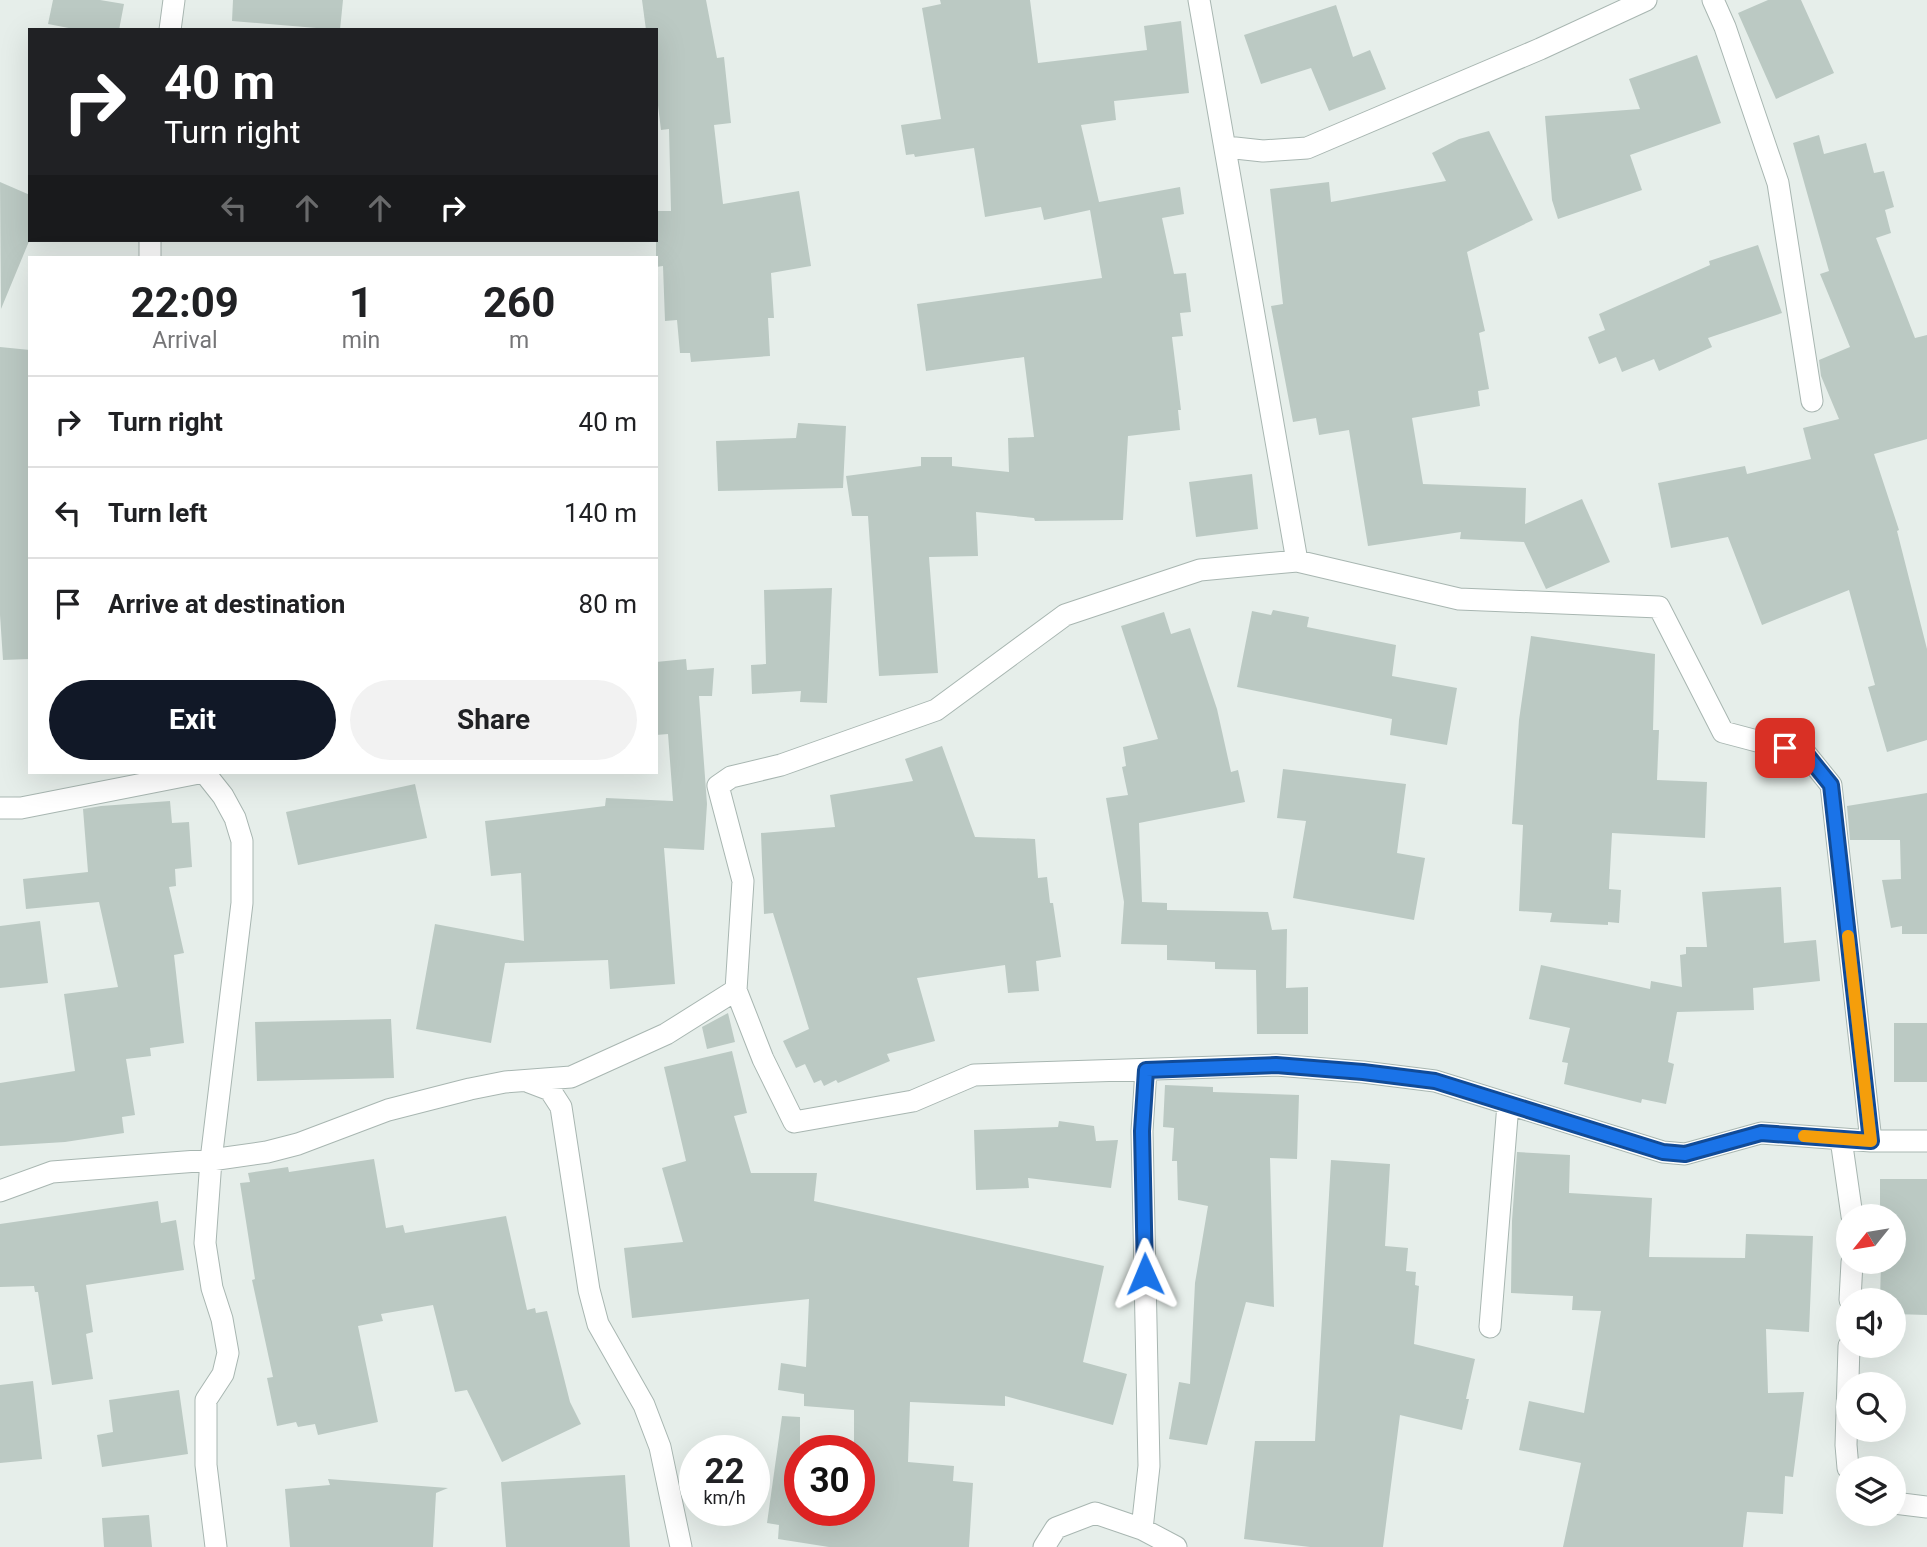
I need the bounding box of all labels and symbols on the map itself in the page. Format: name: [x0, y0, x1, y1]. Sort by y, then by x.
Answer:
pin: [1755, 718, 1815, 778]
north arrow: [1836, 1204, 1906, 1274]
position arrow: [1108, 1237, 1182, 1311]
speed limit sign: 30: [784, 1435, 875, 1526]

